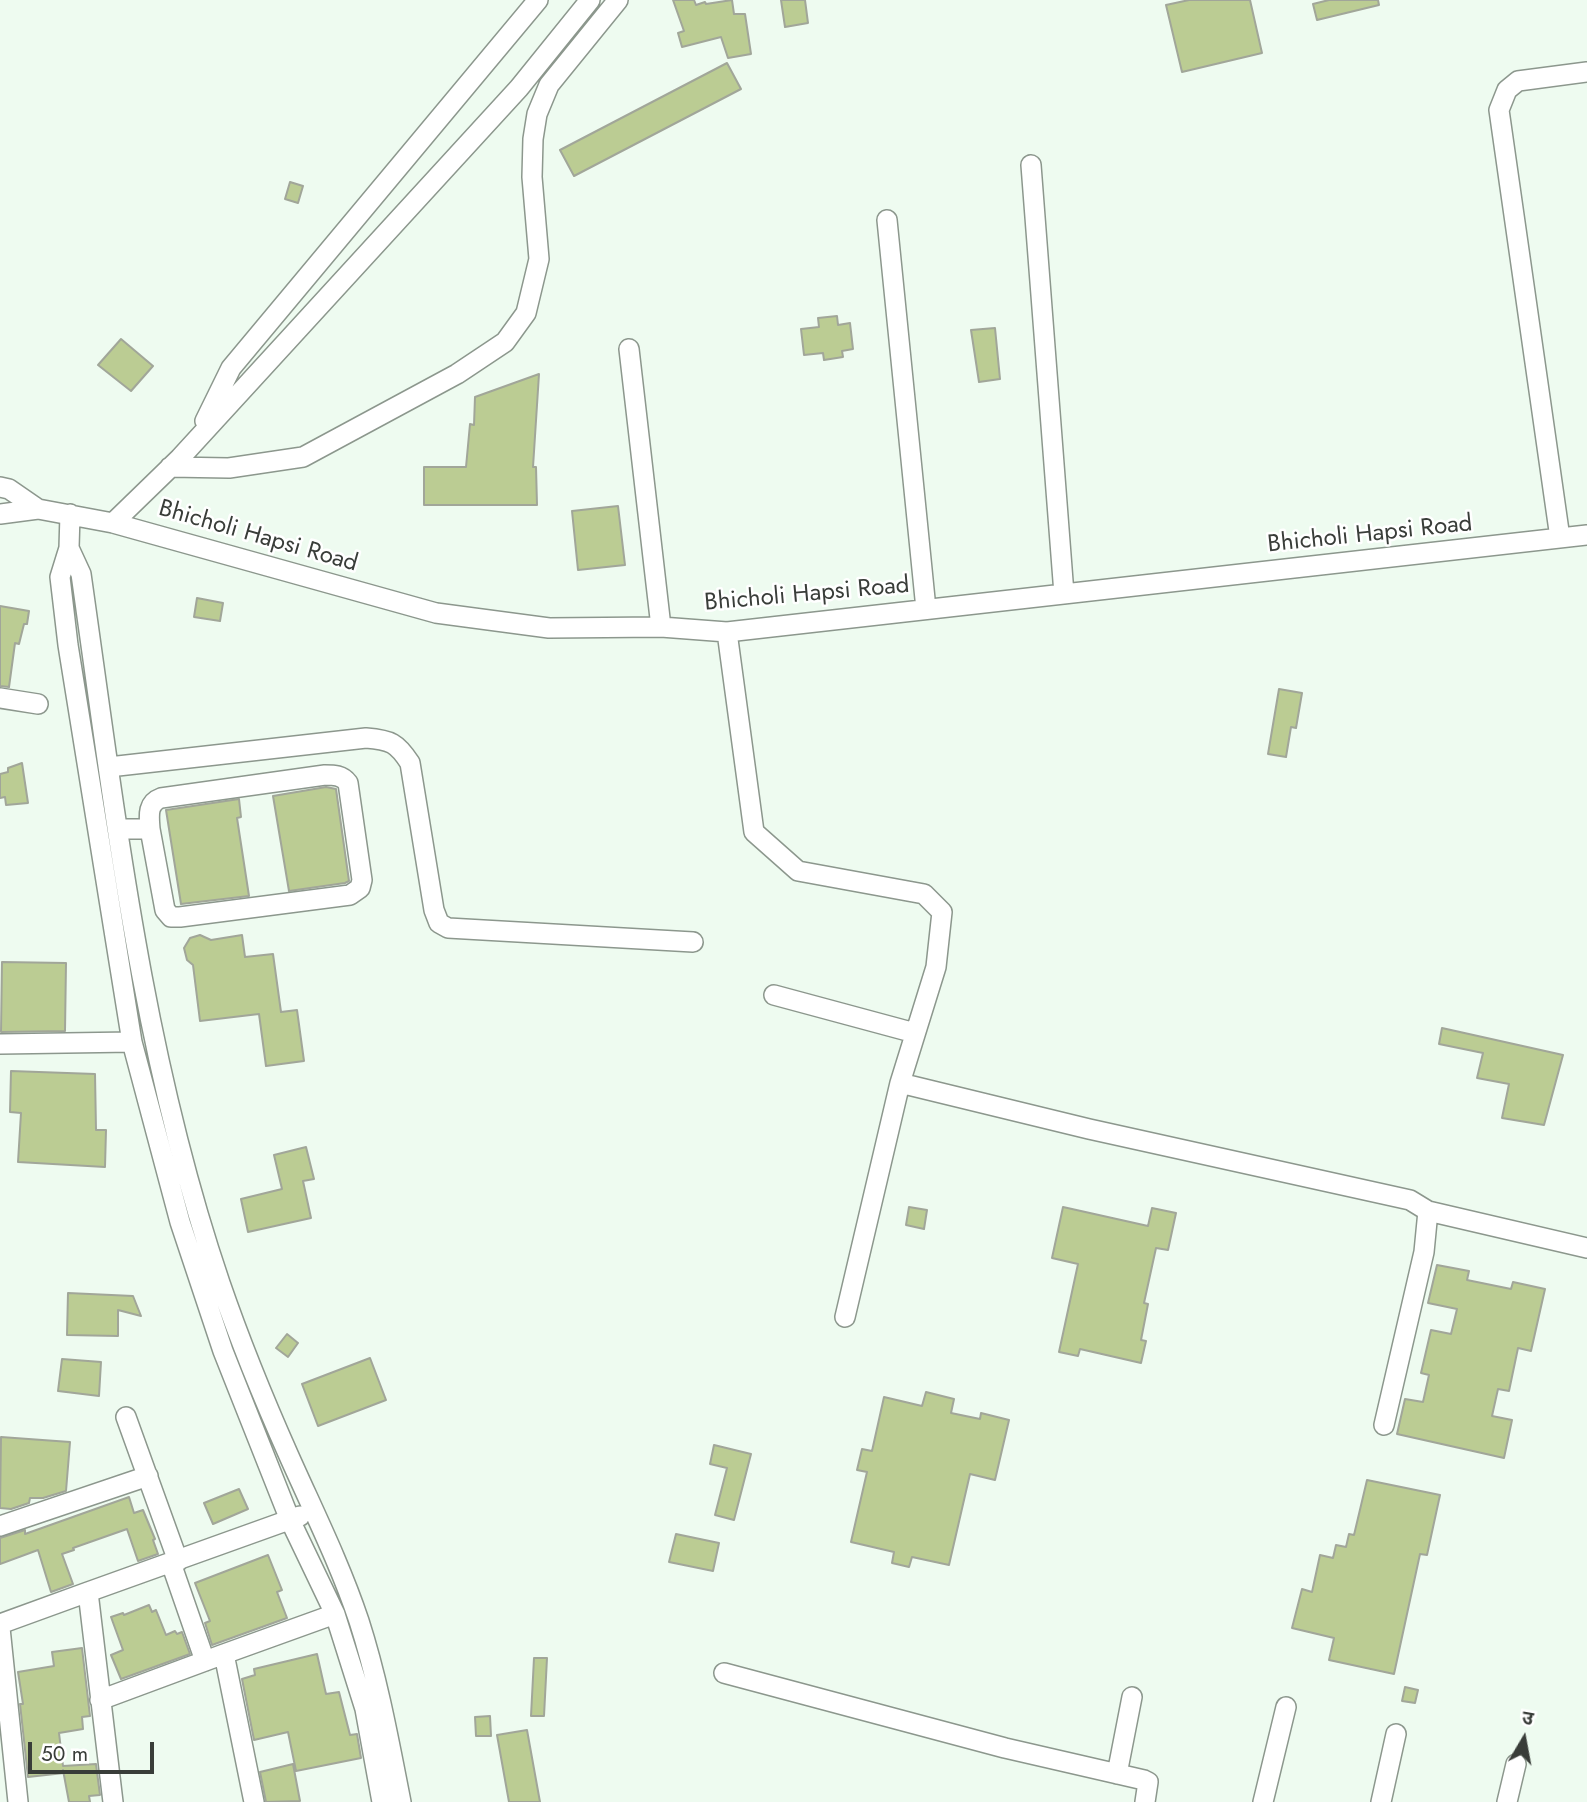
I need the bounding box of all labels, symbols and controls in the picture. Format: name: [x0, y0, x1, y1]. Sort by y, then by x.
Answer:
street label: Bhicholi Hapsi Road: [155, 495, 361, 579]
street label: Bhicholi Hapsi Road: [1266, 510, 1474, 560]
street label: Bhicholi Hapsi Road: [703, 572, 911, 618]
north arrow: [1489, 1704, 1559, 1774]
text: उ: [1520, 1704, 1536, 1732]
scale bar: [32, 1728, 158, 1772]
text: 50 m: [41, 1739, 88, 1769]

